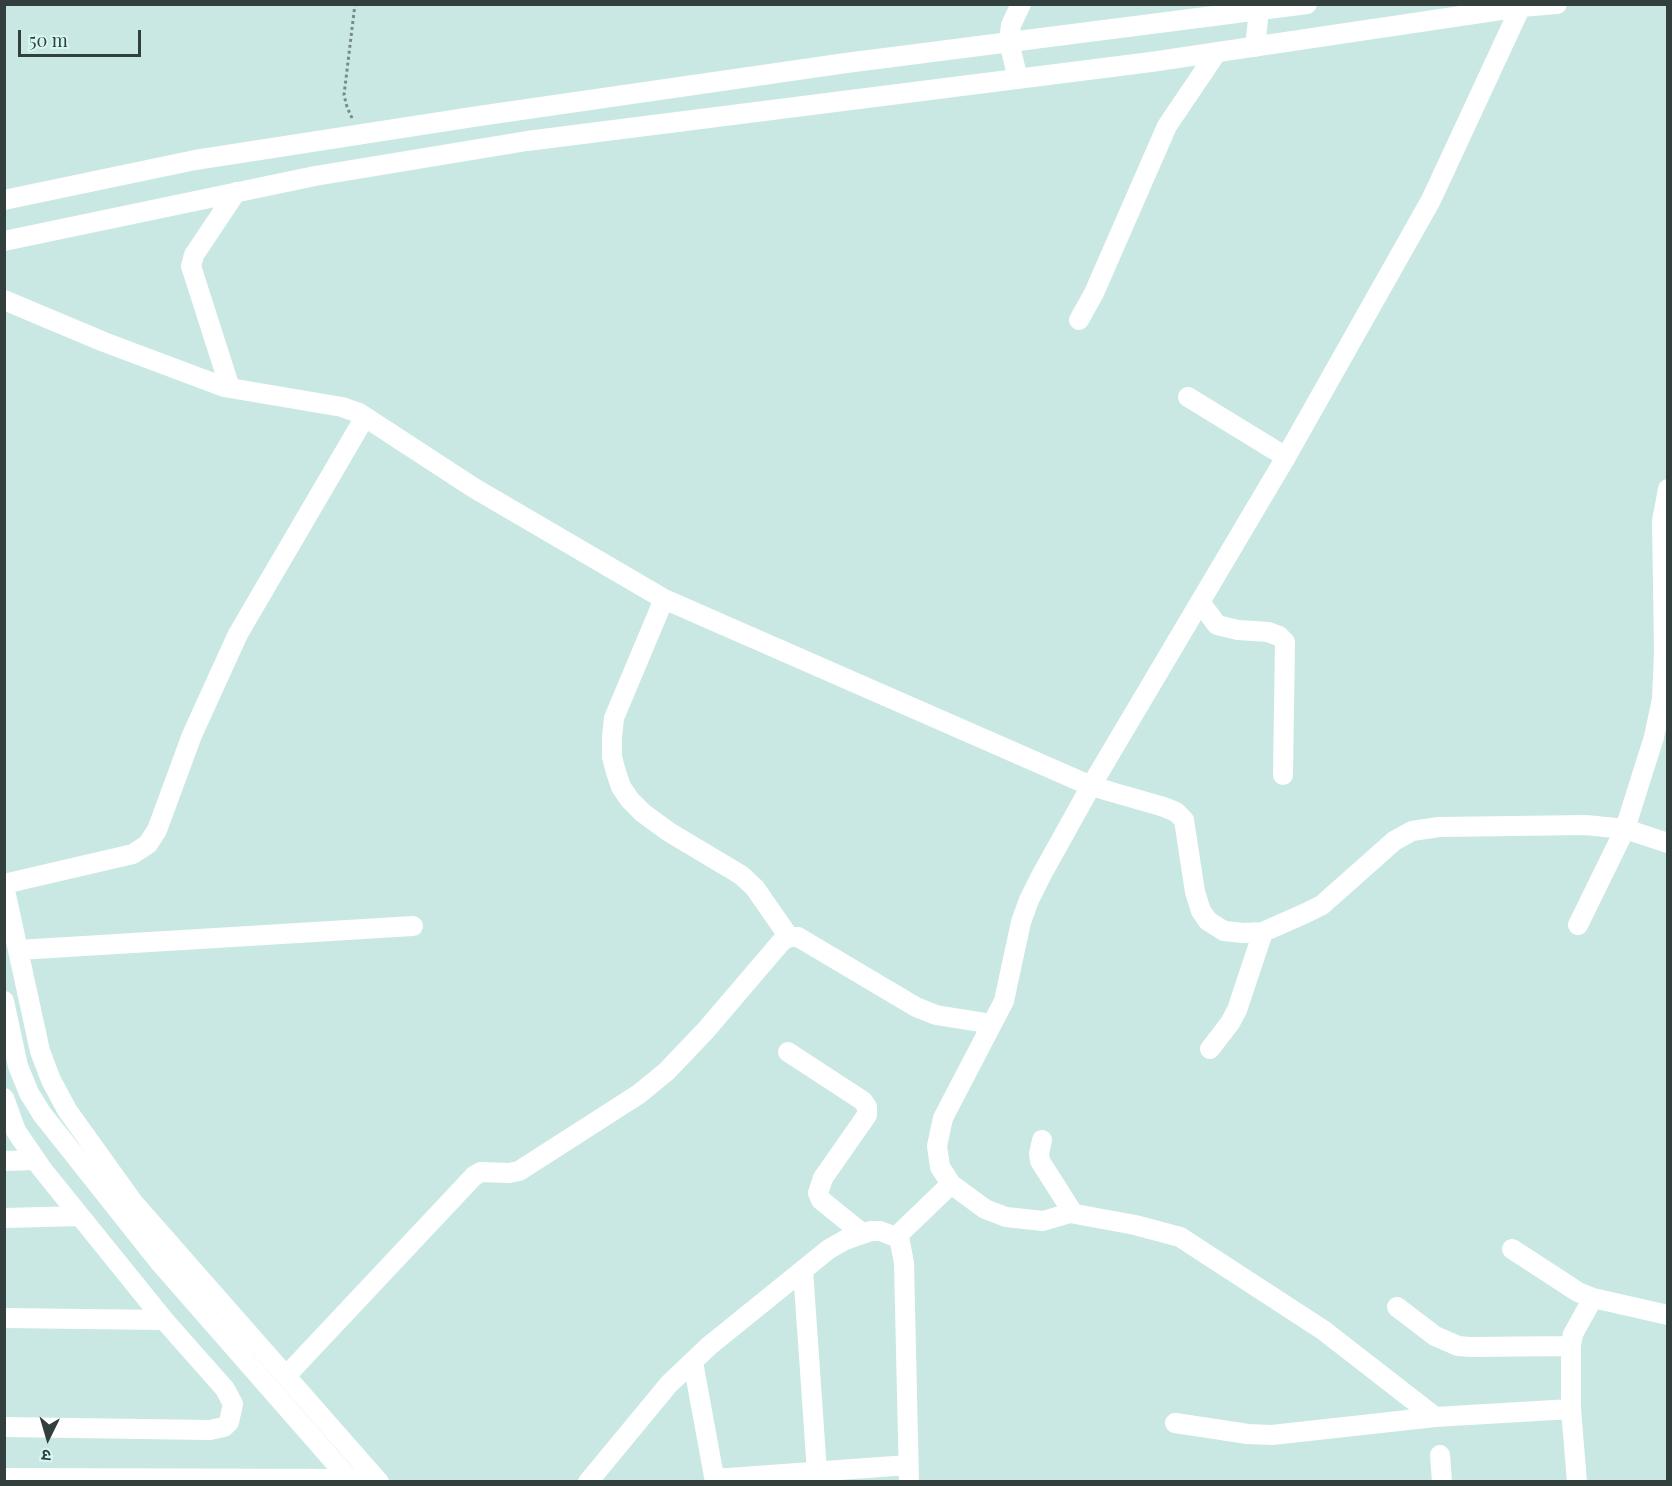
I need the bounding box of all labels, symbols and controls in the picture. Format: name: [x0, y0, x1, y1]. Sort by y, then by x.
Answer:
scale bar: [21, 18, 144, 56]
text: 50 m: [29, 28, 68, 52]
north arrow: [18, 1408, 78, 1468]
text: उ: [41, 1446, 52, 1467]

